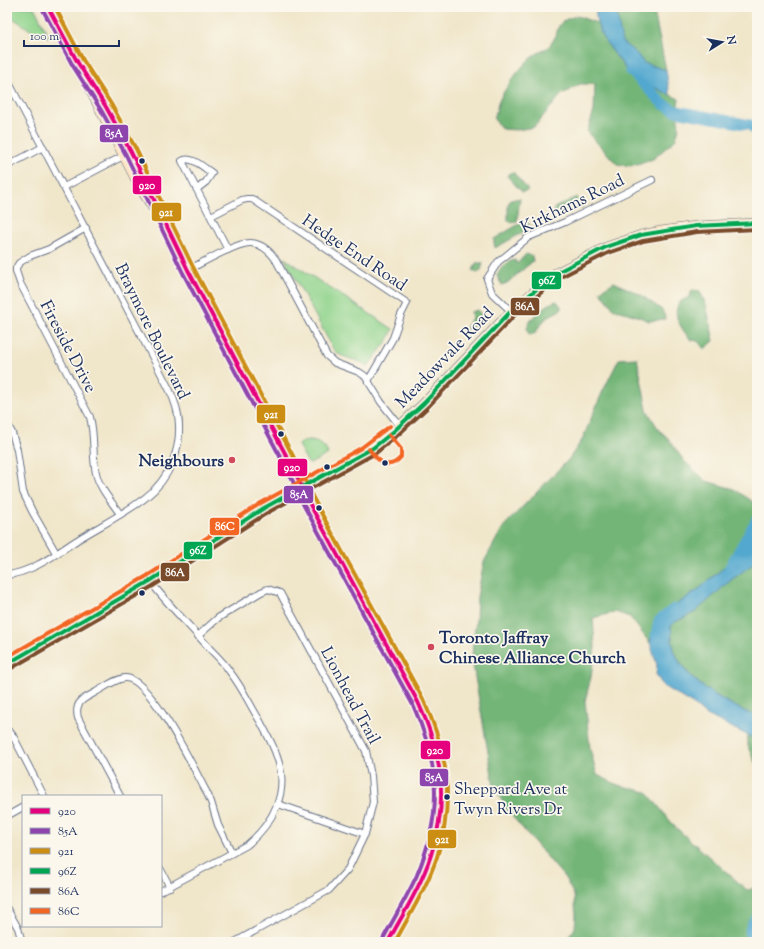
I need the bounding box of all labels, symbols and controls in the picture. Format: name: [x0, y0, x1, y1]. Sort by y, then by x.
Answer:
scale bar: [24, 22, 119, 48]
north arrow: [702, 22, 742, 62]
text: 100 m: [30, 28, 59, 46]
text: N: [722, 33, 740, 46]
line badge: 85A: [99, 124, 129, 143]
text: 85A: [105, 126, 123, 142]
unlabelled marker: [137, 156, 147, 166]
street label: Kirkhams Road: [517, 169, 629, 240]
line badge: 920: [132, 175, 162, 195]
text: 920: [139, 178, 155, 194]
line badge: 921: [151, 202, 182, 222]
text: 921: [159, 205, 173, 221]
street label: Hedge End Road: [297, 210, 412, 298]
street label: Braymore Boulevard: [108, 260, 195, 404]
line badge: 96Z: [531, 271, 562, 290]
text: 96Z: [538, 273, 556, 289]
street label: Fireside Drive: [33, 296, 102, 397]
line badge: 86A: [510, 297, 540, 316]
text: 86A: [515, 299, 535, 315]
street label: Meadowvale Road: [391, 302, 501, 415]
line badge: 921: [256, 404, 286, 424]
text: 921: [264, 407, 278, 423]
unlabelled marker: [276, 429, 286, 439]
place label: Neighbours: [138, 450, 224, 474]
marker: Neighbours: [227, 455, 237, 465]
line badge: 920: [277, 458, 308, 477]
unlabelled marker: [380, 458, 390, 468]
text: 920: [284, 460, 300, 476]
unlabelled marker: [322, 462, 332, 472]
line badge: 85A: [283, 485, 314, 504]
text: 85A: [290, 487, 308, 503]
unlabelled marker: [314, 503, 324, 513]
line badge: 86C: [209, 517, 240, 536]
text: 86C: [215, 519, 235, 535]
line badge: 96Z: [183, 541, 213, 560]
text: 96Z: [189, 543, 207, 559]
line badge: 86A: [160, 562, 190, 582]
text: 86A: [165, 565, 185, 581]
unlabelled marker: [137, 588, 147, 598]
place label: Toronto Jaffray Chinese Alliance Church: [439, 627, 626, 671]
marker: Toronto Jaffray Chinese Alliance Church: [426, 642, 436, 652]
street label: Lionhead Trail: [313, 643, 385, 749]
line badge: 920: [420, 740, 451, 760]
text: 920: [427, 743, 443, 759]
line badge: 85A: [419, 768, 449, 787]
text: 85A: [425, 770, 443, 786]
place label: Sheppard Ave at Twyn Rivers Dr: [454, 779, 567, 822]
marker: Sheppard Ave at Twyn Rivers Dr: [442, 792, 452, 802]
legend: [22, 795, 162, 927]
text: 920: [58, 803, 76, 821]
text: 85A: [58, 823, 78, 841]
line badge: 921: [427, 829, 457, 849]
text: 921: [435, 832, 449, 848]
text: 921: [58, 843, 74, 861]
text: 96Z: [58, 863, 77, 881]
text: 86A: [58, 883, 80, 901]
text: 86C: [58, 903, 80, 921]

